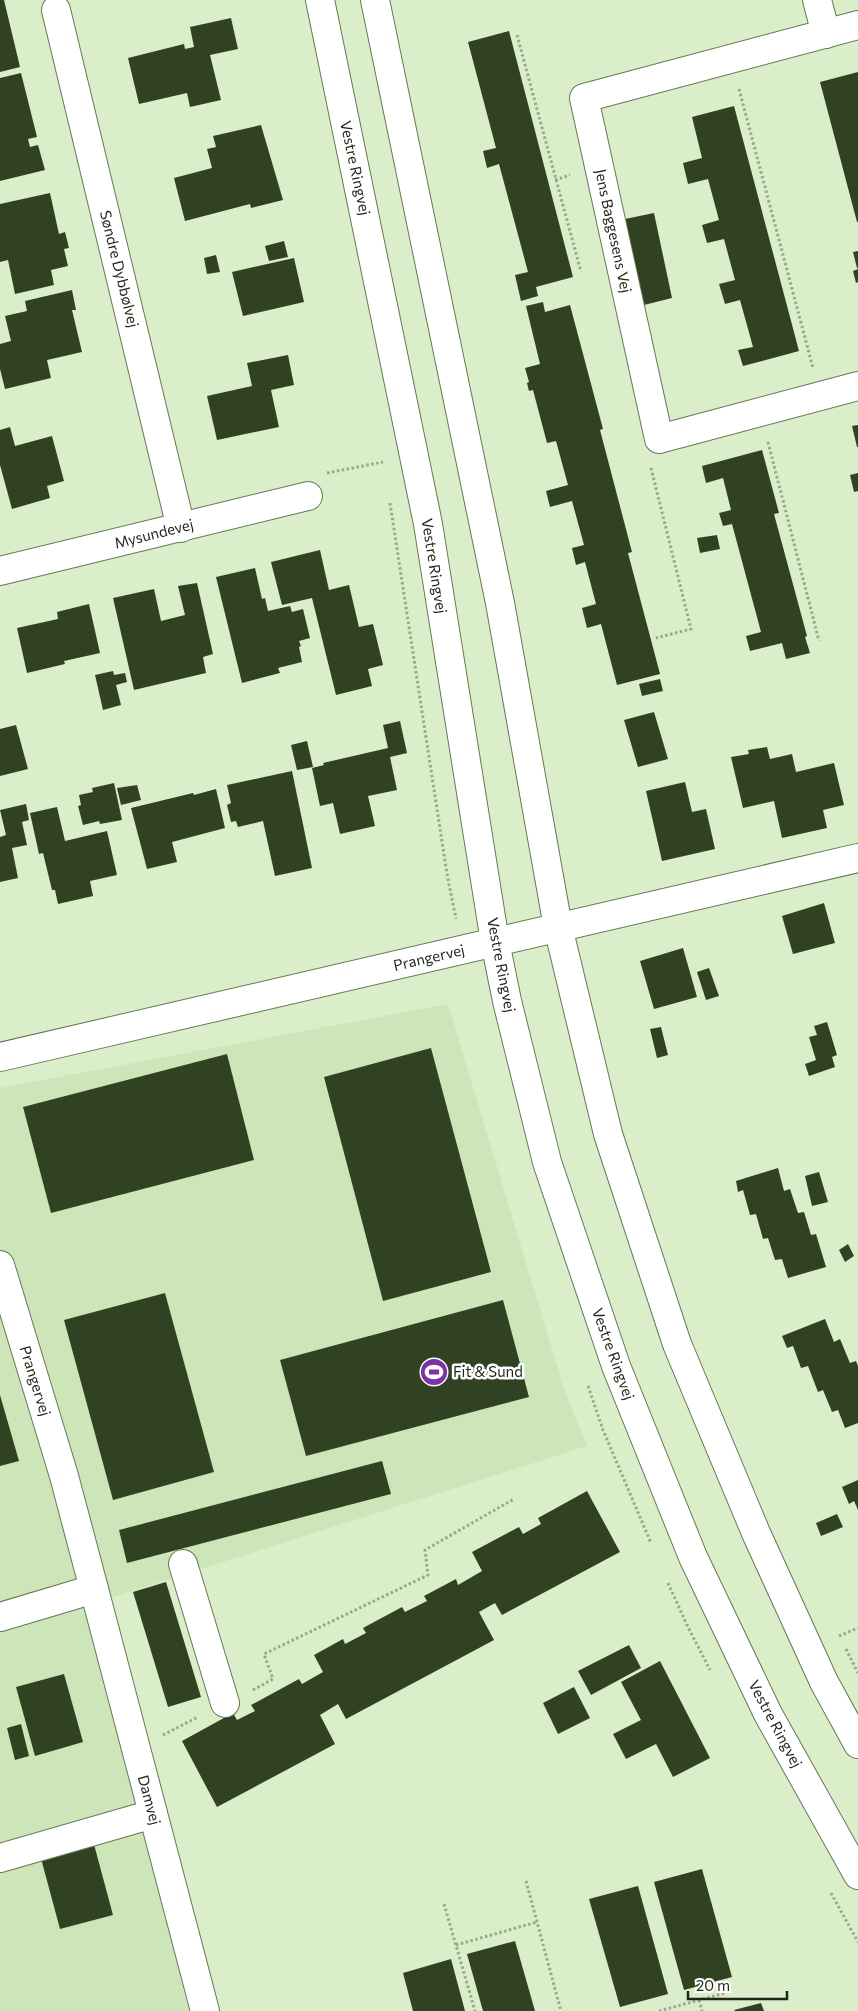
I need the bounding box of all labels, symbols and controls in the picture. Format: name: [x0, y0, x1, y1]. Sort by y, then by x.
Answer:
street label: Vestre Ringvej: [337, 119, 375, 217]
street label: Jens Baggesens Vej: [592, 167, 636, 294]
street label: Søndre Dybbølvej: [97, 208, 143, 329]
street label: Mysundevej: [112, 515, 195, 552]
street label: Vestre Ringvej: [419, 517, 451, 615]
street label: Vestre Ringvej: [484, 916, 520, 1014]
street label: Prangervej: [391, 940, 466, 974]
street label: Vestre Ringvej: [589, 1305, 639, 1402]
street label: Prangervej: [17, 1343, 55, 1418]
sports icon: Fit & Sund: [419, 1357, 449, 1387]
place label: Fit & Sund: [453, 1362, 523, 1380]
street label: Vestre Ringvej: [745, 1677, 806, 1770]
street label: Damvej: [135, 1773, 165, 1827]
scale bar: [688, 1968, 787, 2000]
text: 20 m: [696, 1976, 730, 1994]

